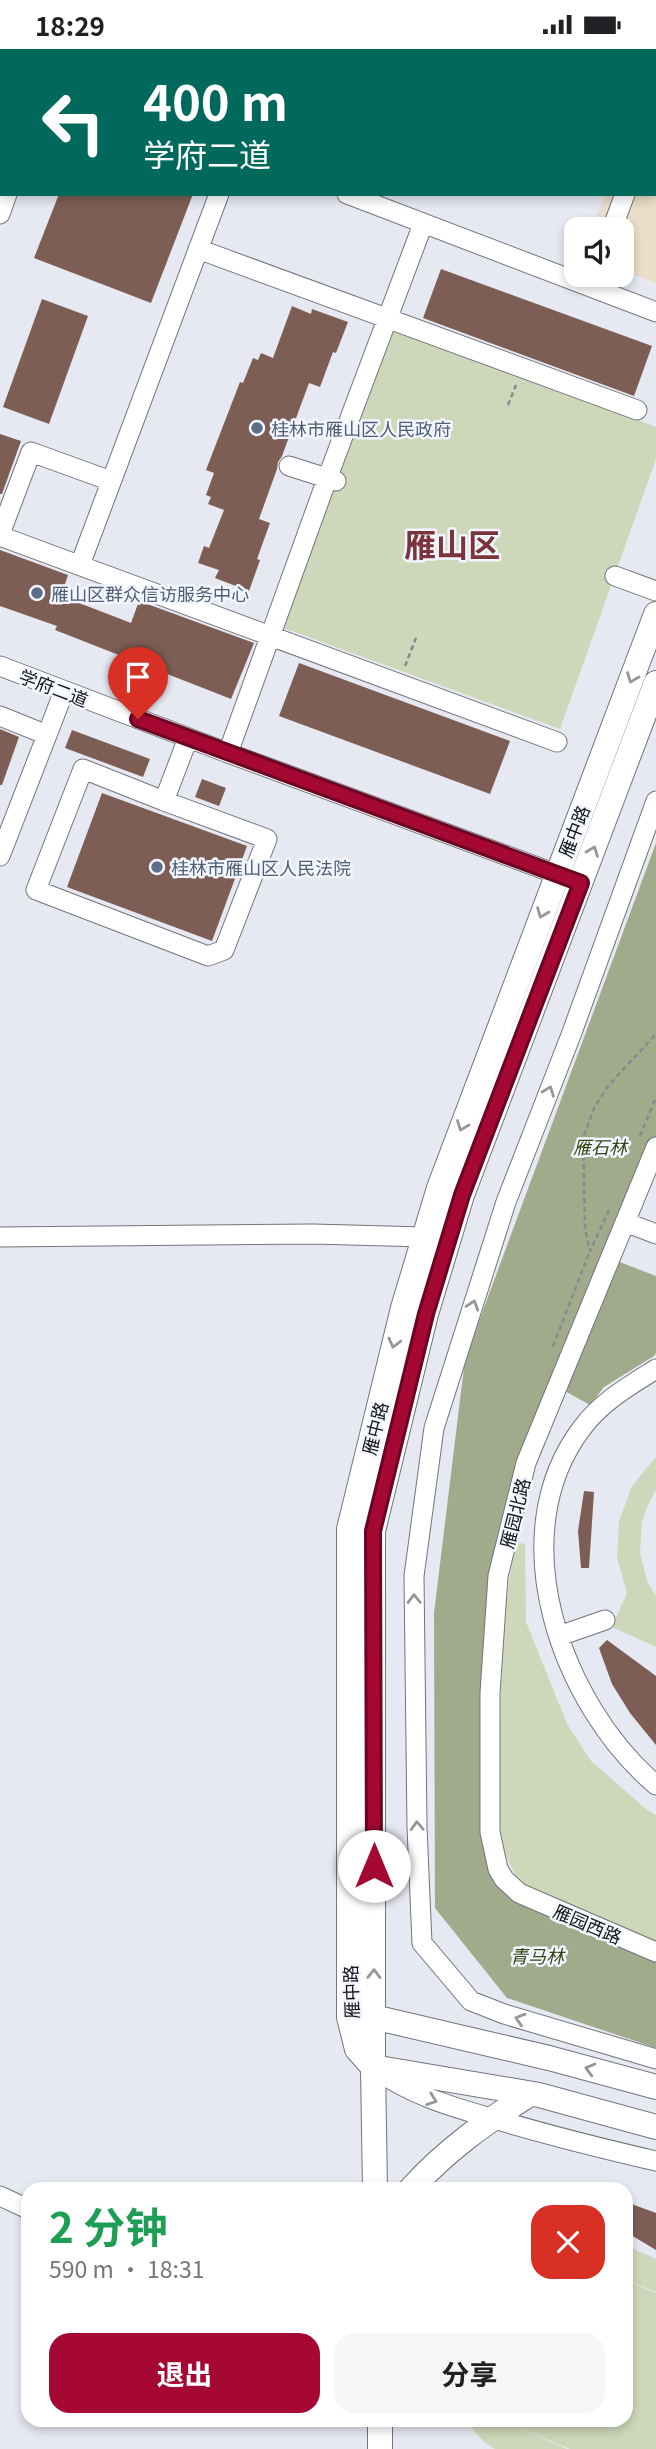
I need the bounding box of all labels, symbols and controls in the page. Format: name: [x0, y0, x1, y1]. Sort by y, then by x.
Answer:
text: 18:29: [35, 6, 105, 43]
text: 400 m: [143, 64, 288, 135]
icon: left: [28, 77, 119, 168]
text: 学府二道: [143, 130, 271, 176]
map controls: [564, 217, 634, 287]
button: sound: [564, 217, 634, 287]
place label: 桂林市雁山区人民政府: [271, 415, 451, 441]
marker: 桂林市雁山区人民政府: [249, 420, 265, 436]
district label: 雁山区: [404, 520, 500, 566]
place label: 雁山区群众信访服务中心: [51, 580, 249, 606]
marker: 雁山区群众信访服务中心: [29, 585, 45, 601]
pin: [108, 647, 168, 719]
icon: arrive: [119, 658, 157, 696]
street label: 学府二道: [16, 662, 92, 712]
one-way arrow: [626, 671, 640, 683]
street label: 雁中路: [551, 801, 595, 861]
one-way arrow: [584, 846, 598, 858]
place label: 桂林市雁山区人民法院: [171, 854, 351, 880]
marker: 桂林市雁山区人民法院: [149, 859, 165, 875]
one-way arrow: [536, 907, 550, 919]
one-way arrow: [541, 1085, 555, 1097]
one-way arrow: [456, 1120, 470, 1132]
park label: 雁石林: [573, 1133, 629, 1159]
one-way arrow: [465, 1299, 479, 1312]
one-way arrow: [388, 1337, 402, 1349]
street label: 雁中路: [355, 1399, 393, 1457]
street label: 雁园北路: [493, 1475, 535, 1551]
one-way arrow: [406, 1593, 422, 1603]
one-way arrow: [409, 1820, 424, 1831]
position arrow: [337, 1829, 411, 1903]
street label: 雁园西路: [550, 1897, 626, 1949]
park label: 青马林: [510, 1942, 566, 1968]
street label: 雁中路: [336, 1965, 364, 2019]
one-way arrow: [366, 1969, 382, 1979]
one-way arrow: [514, 2013, 527, 2027]
one-way arrow: [584, 2063, 596, 2078]
one-way arrow: [425, 2092, 437, 2106]
text: 2 分钟: [49, 2194, 167, 2255]
button: close: [531, 2205, 605, 2279]
text: 590 m · 18:31: [49, 2251, 205, 2285]
button: 退出: [49, 2333, 320, 2413]
button: 分享: [334, 2333, 605, 2413]

